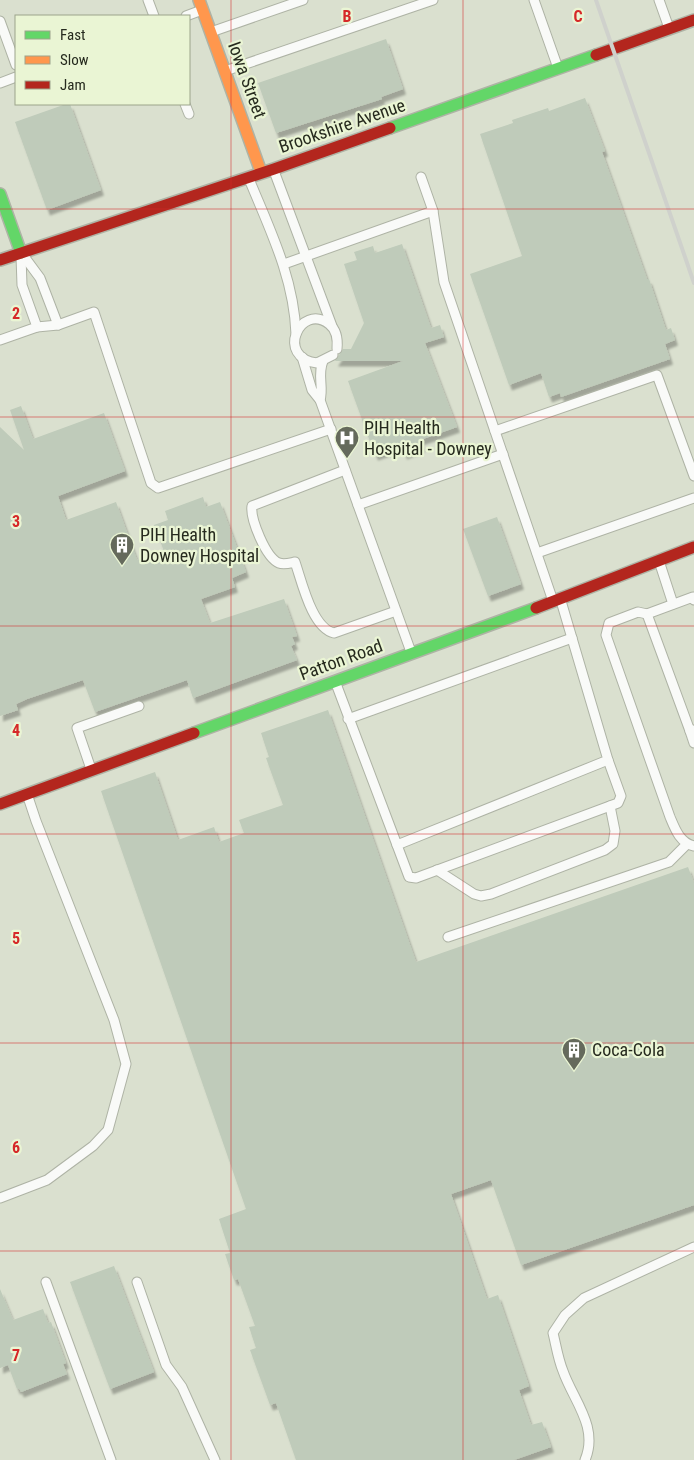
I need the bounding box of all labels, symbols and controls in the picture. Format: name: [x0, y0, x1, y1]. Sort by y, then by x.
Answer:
text: B: [343, 7, 352, 26]
text: C: [573, 7, 583, 26]
legend: [15, 15, 190, 105]
text: Fast: [60, 26, 85, 44]
street label: Iowa Street: [224, 39, 271, 121]
text: Slow: [60, 51, 89, 69]
text: Jam: [60, 76, 86, 94]
street label: Brookshire Avenue: [276, 94, 408, 157]
text: 2: [12, 304, 20, 323]
place label: PIH Health Hospital - Downey: [364, 417, 492, 459]
hospital icon: PIH Health Hospital - Downey: [334, 425, 360, 459]
text: 3: [12, 512, 20, 531]
place label: PIH Health Downey Hospital: [140, 524, 259, 566]
building icon: PIH Health Downey Hospital: [109, 532, 135, 566]
street label: Patton Road: [296, 635, 385, 684]
text: 4: [12, 721, 20, 740]
text: 5: [12, 929, 20, 948]
building icon: Coca-Cola: [561, 1037, 587, 1071]
place label: Coca-Cola: [592, 1039, 665, 1060]
text: 6: [12, 1138, 20, 1157]
text: 7: [12, 1346, 20, 1365]

